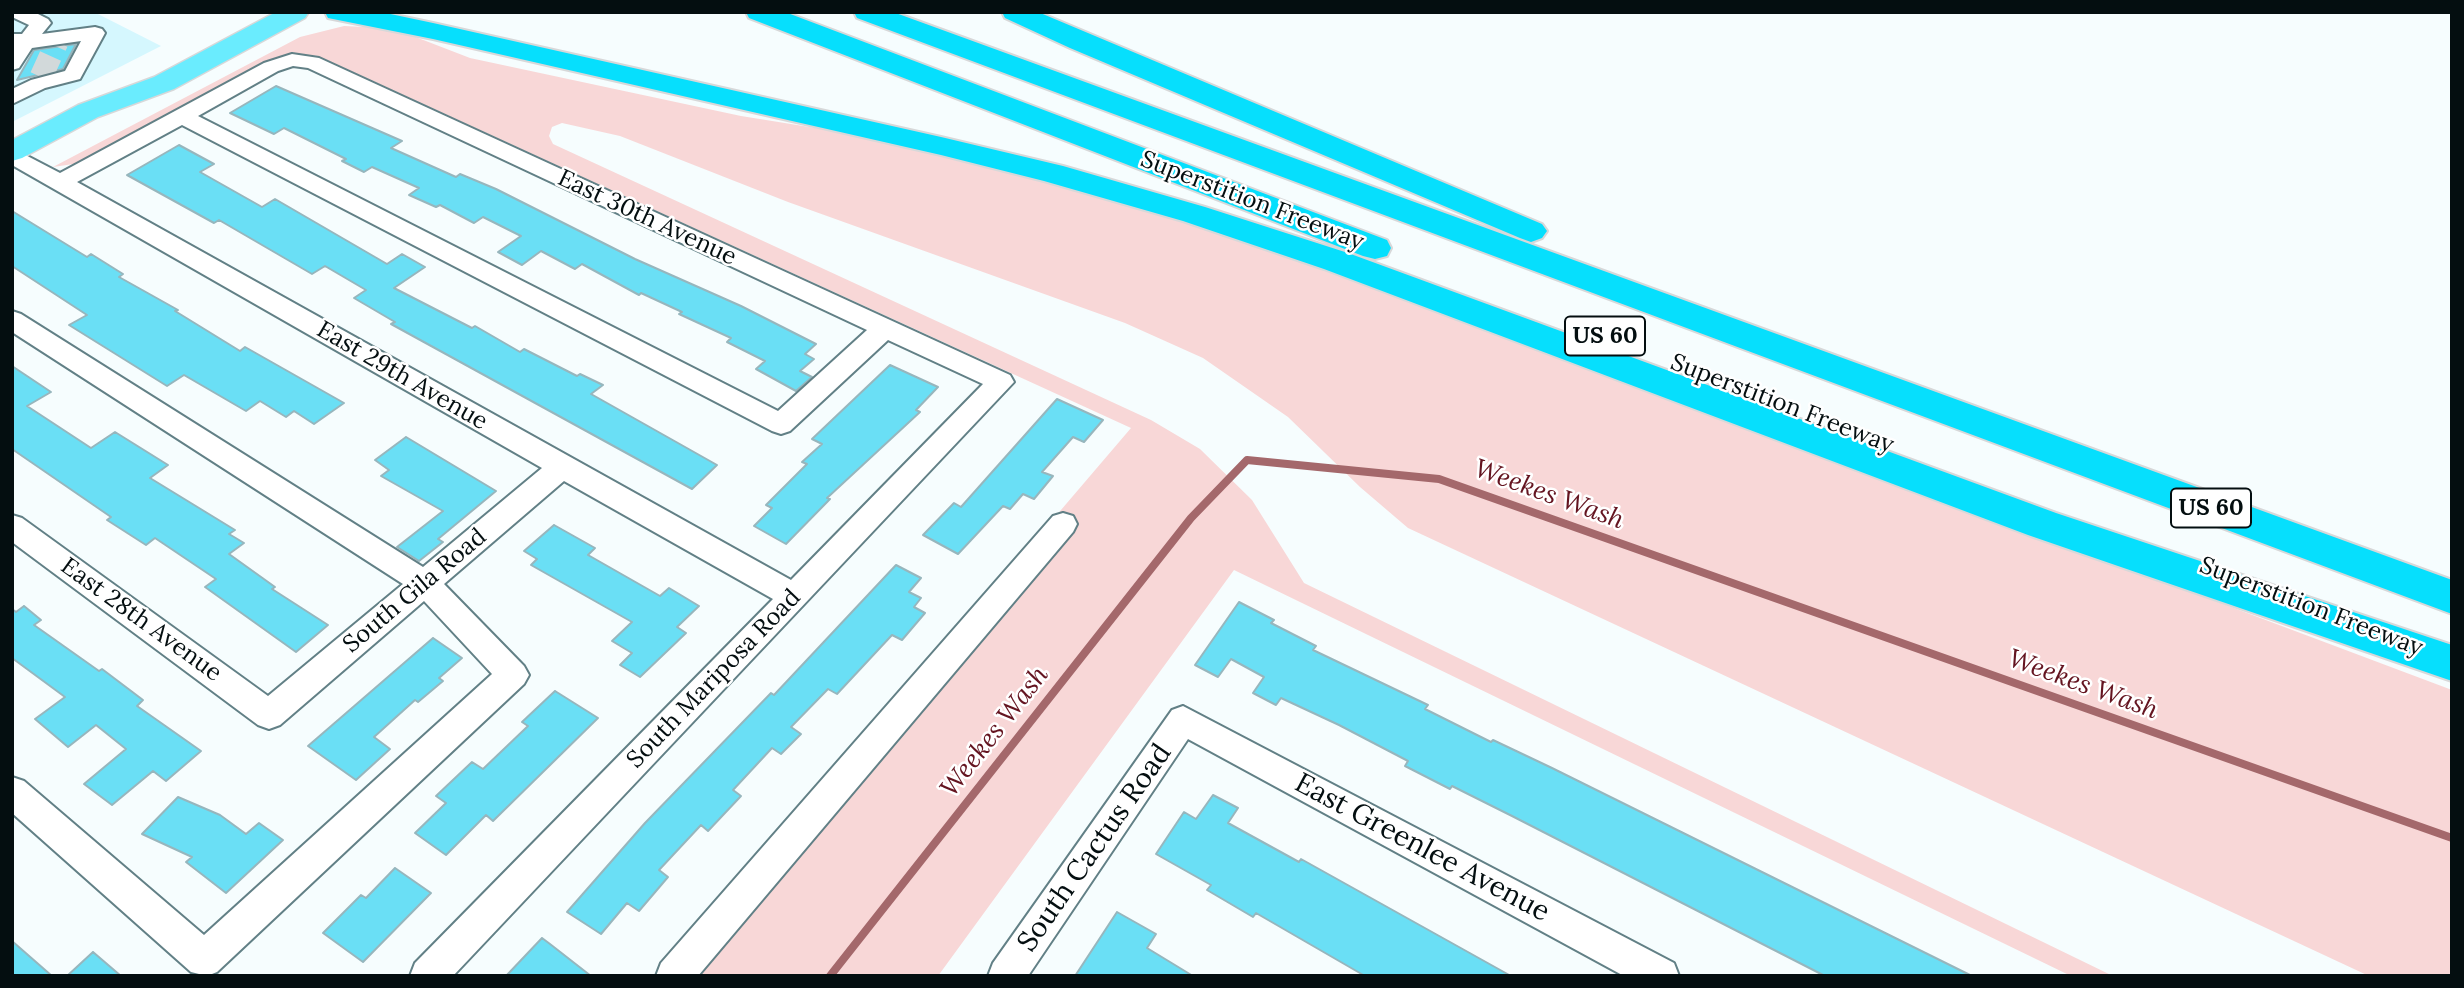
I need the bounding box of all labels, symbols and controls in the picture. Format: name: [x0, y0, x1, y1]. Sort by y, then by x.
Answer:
street label: Superstition Freeway: [1136, 145, 1368, 257]
street label: East 30th Avenue: [553, 164, 741, 272]
street label: East 29th Avenue: [312, 315, 492, 437]
road number: US 60: [1565, 316, 1645, 356]
street label: Superstition Freeway: [1666, 348, 1898, 460]
water label: Weekes Wash: [1470, 453, 1628, 537]
road number: US 60: [2171, 488, 2251, 528]
street label: South Gila Road: [338, 523, 492, 659]
street label: Superstition Freeway: [2195, 551, 2427, 663]
street label: East 28th Avenue: [55, 552, 227, 688]
street label: South Mariposa Road: [621, 584, 807, 774]
water label: Weekes Wash: [2004, 643, 2162, 727]
water label: Weekes Wash: [934, 660, 1056, 804]
street label: South Cactus Road: [1011, 738, 1179, 958]
street label: East Greenlee Avenue: [1289, 767, 1555, 929]

